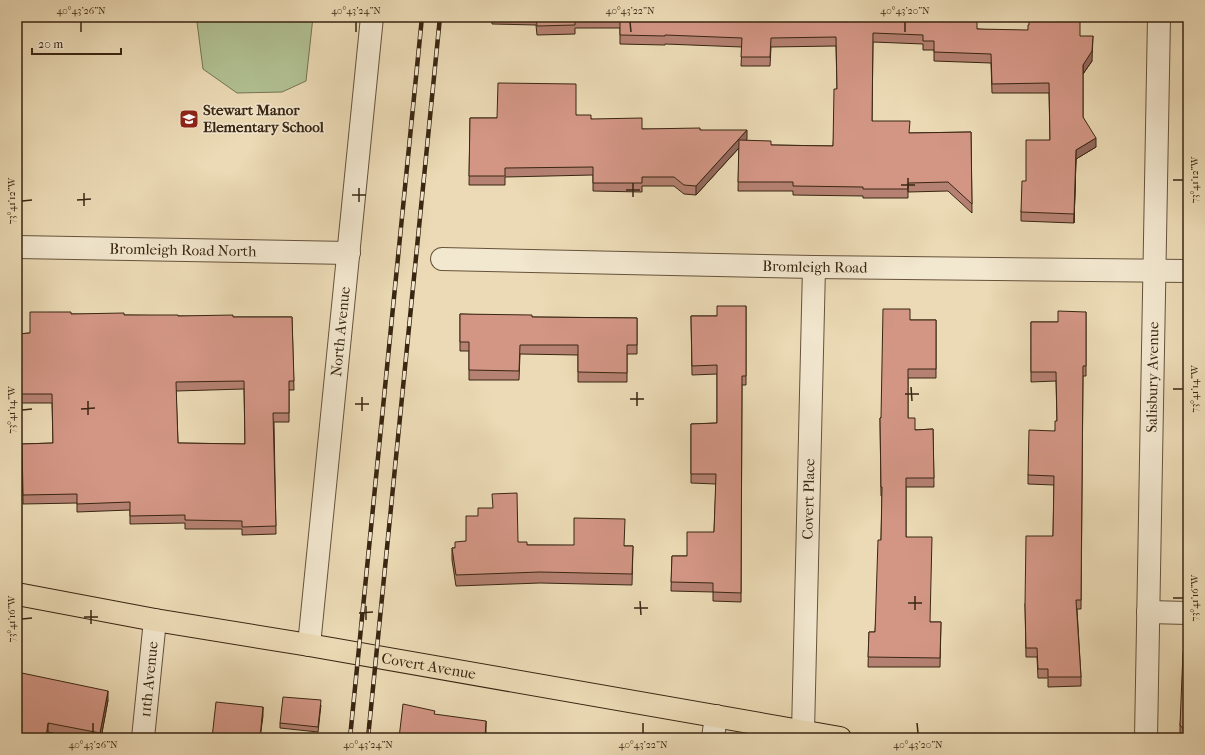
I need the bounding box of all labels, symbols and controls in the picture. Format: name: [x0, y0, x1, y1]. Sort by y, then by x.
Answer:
text: 40°43'26"N: [56, 5, 106, 17]
text: 40°43'24"N: [331, 5, 381, 17]
text: 40°43'22"N: [606, 5, 655, 17]
text: 40°43'20"N: [880, 5, 930, 17]
scale bar: [32, 30, 121, 56]
text: 20 m: [38, 37, 63, 51]
place label: Stewart Manor Elementary School: [203, 101, 325, 136]
school or university icon: Stewart Manor Elementary School: [178, 108, 200, 130]
text: 73°41'12"W: [1189, 156, 1201, 203]
text: 73°41'12"W: [6, 177, 18, 224]
street label: Bromleigh Road North: [109, 240, 257, 260]
street label: Bromleigh Road: [762, 257, 868, 277]
street label: North Avenue: [327, 285, 354, 378]
street label: Salisbury Avenue: [1143, 321, 1163, 433]
text: 73°41'14"W: [1189, 364, 1201, 413]
text: 73°41'14"W: [6, 385, 18, 434]
street label: Covert Place: [799, 458, 818, 540]
text: 73°41'16"W: [1189, 573, 1201, 621]
text: 73°41'16"W: [6, 594, 18, 642]
street label: 11th Avenue: [136, 640, 162, 718]
street label: Covert Avenue: [380, 649, 478, 683]
text: 40°43'26"N: [68, 739, 118, 751]
text: 40°43'24"N: [343, 739, 393, 751]
text: 40°43'22"N: [619, 739, 668, 751]
text: 40°43'20"N: [893, 739, 943, 751]

